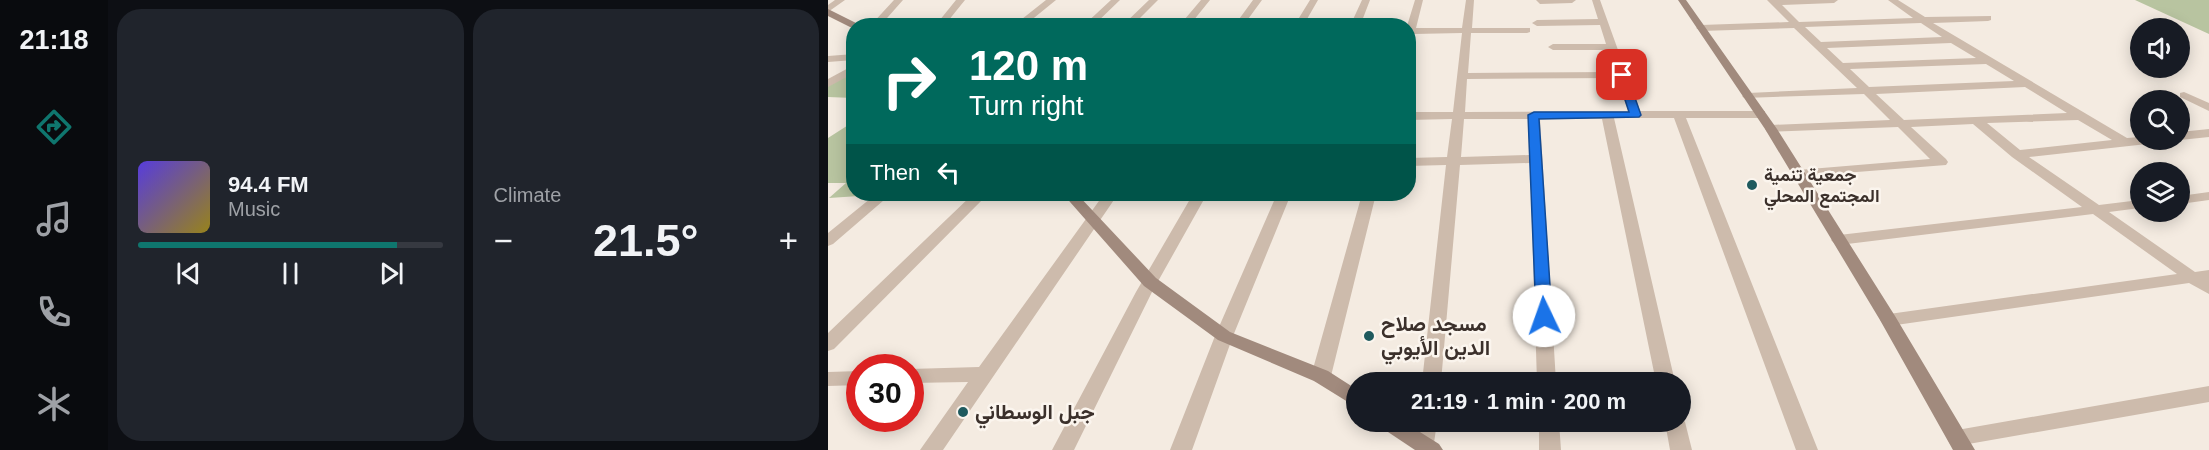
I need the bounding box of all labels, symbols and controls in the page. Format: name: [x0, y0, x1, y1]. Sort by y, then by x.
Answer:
map controls: [2130, 18, 2190, 222]
button: sound: [2130, 18, 2190, 78]
text: 21:18: [19, 25, 89, 55]
icon: right: [870, 42, 948, 120]
text: 120 m: [969, 42, 1088, 89]
pin: [1596, 49, 1647, 100]
icon: arrive: [1605, 58, 1638, 91]
button: search: [2130, 90, 2190, 150]
text: Turn right: [969, 91, 1084, 121]
icon: directions: [33, 106, 75, 148]
icon: left: [932, 156, 965, 189]
text: Then: [870, 160, 920, 185]
button: layers: [2130, 162, 2190, 222]
place label: جمعية تنمية المجتمع المحلي: [1764, 165, 1880, 211]
text: 94.4 FM: [228, 172, 309, 197]
marker: جمعية تنمية المجتمع المحلي: [1745, 178, 1759, 192]
text: Climate: [494, 184, 561, 206]
icon: music: [33, 198, 75, 240]
text: Music: [228, 198, 280, 220]
text: 21.5°: [593, 215, 699, 266]
text: −: [494, 222, 513, 259]
text: +: [779, 222, 798, 259]
icon: previous: [172, 257, 205, 290]
icon: pause: [274, 257, 307, 290]
icon: next: [375, 257, 408, 290]
position arrow: [1512, 284, 1576, 348]
icon: phone: [33, 291, 75, 333]
place label: مسجد صلاح الدين الأيوبي: [1381, 312, 1490, 365]
marker: مسجد صلاح الدين الأيوبي: [1362, 329, 1376, 343]
speed limit sign: 30: [846, 354, 924, 432]
icon: climate: [33, 383, 75, 425]
text: 21:19 · 1 min · 200 m: [1411, 389, 1626, 414]
place label: جبل الوسطاني: [975, 400, 1095, 429]
marker: جبل الوسطاني: [956, 405, 970, 419]

